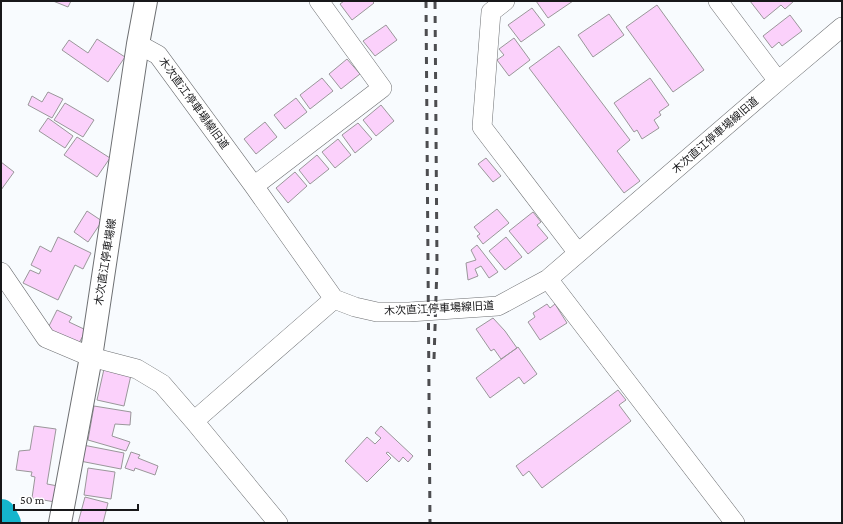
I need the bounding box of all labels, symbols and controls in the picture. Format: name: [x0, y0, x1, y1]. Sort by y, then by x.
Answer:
street label: 木次直江停車場線旧道: [157, 55, 231, 151]
street label: 木次直江停車場線旧道: [670, 94, 760, 176]
street label: 木次直江停車場線: [92, 218, 118, 306]
street label: 木次直江停車場線旧道: [384, 299, 494, 317]
scale bar: [14, 486, 138, 512]
text: 50 m: [20, 493, 45, 507]

